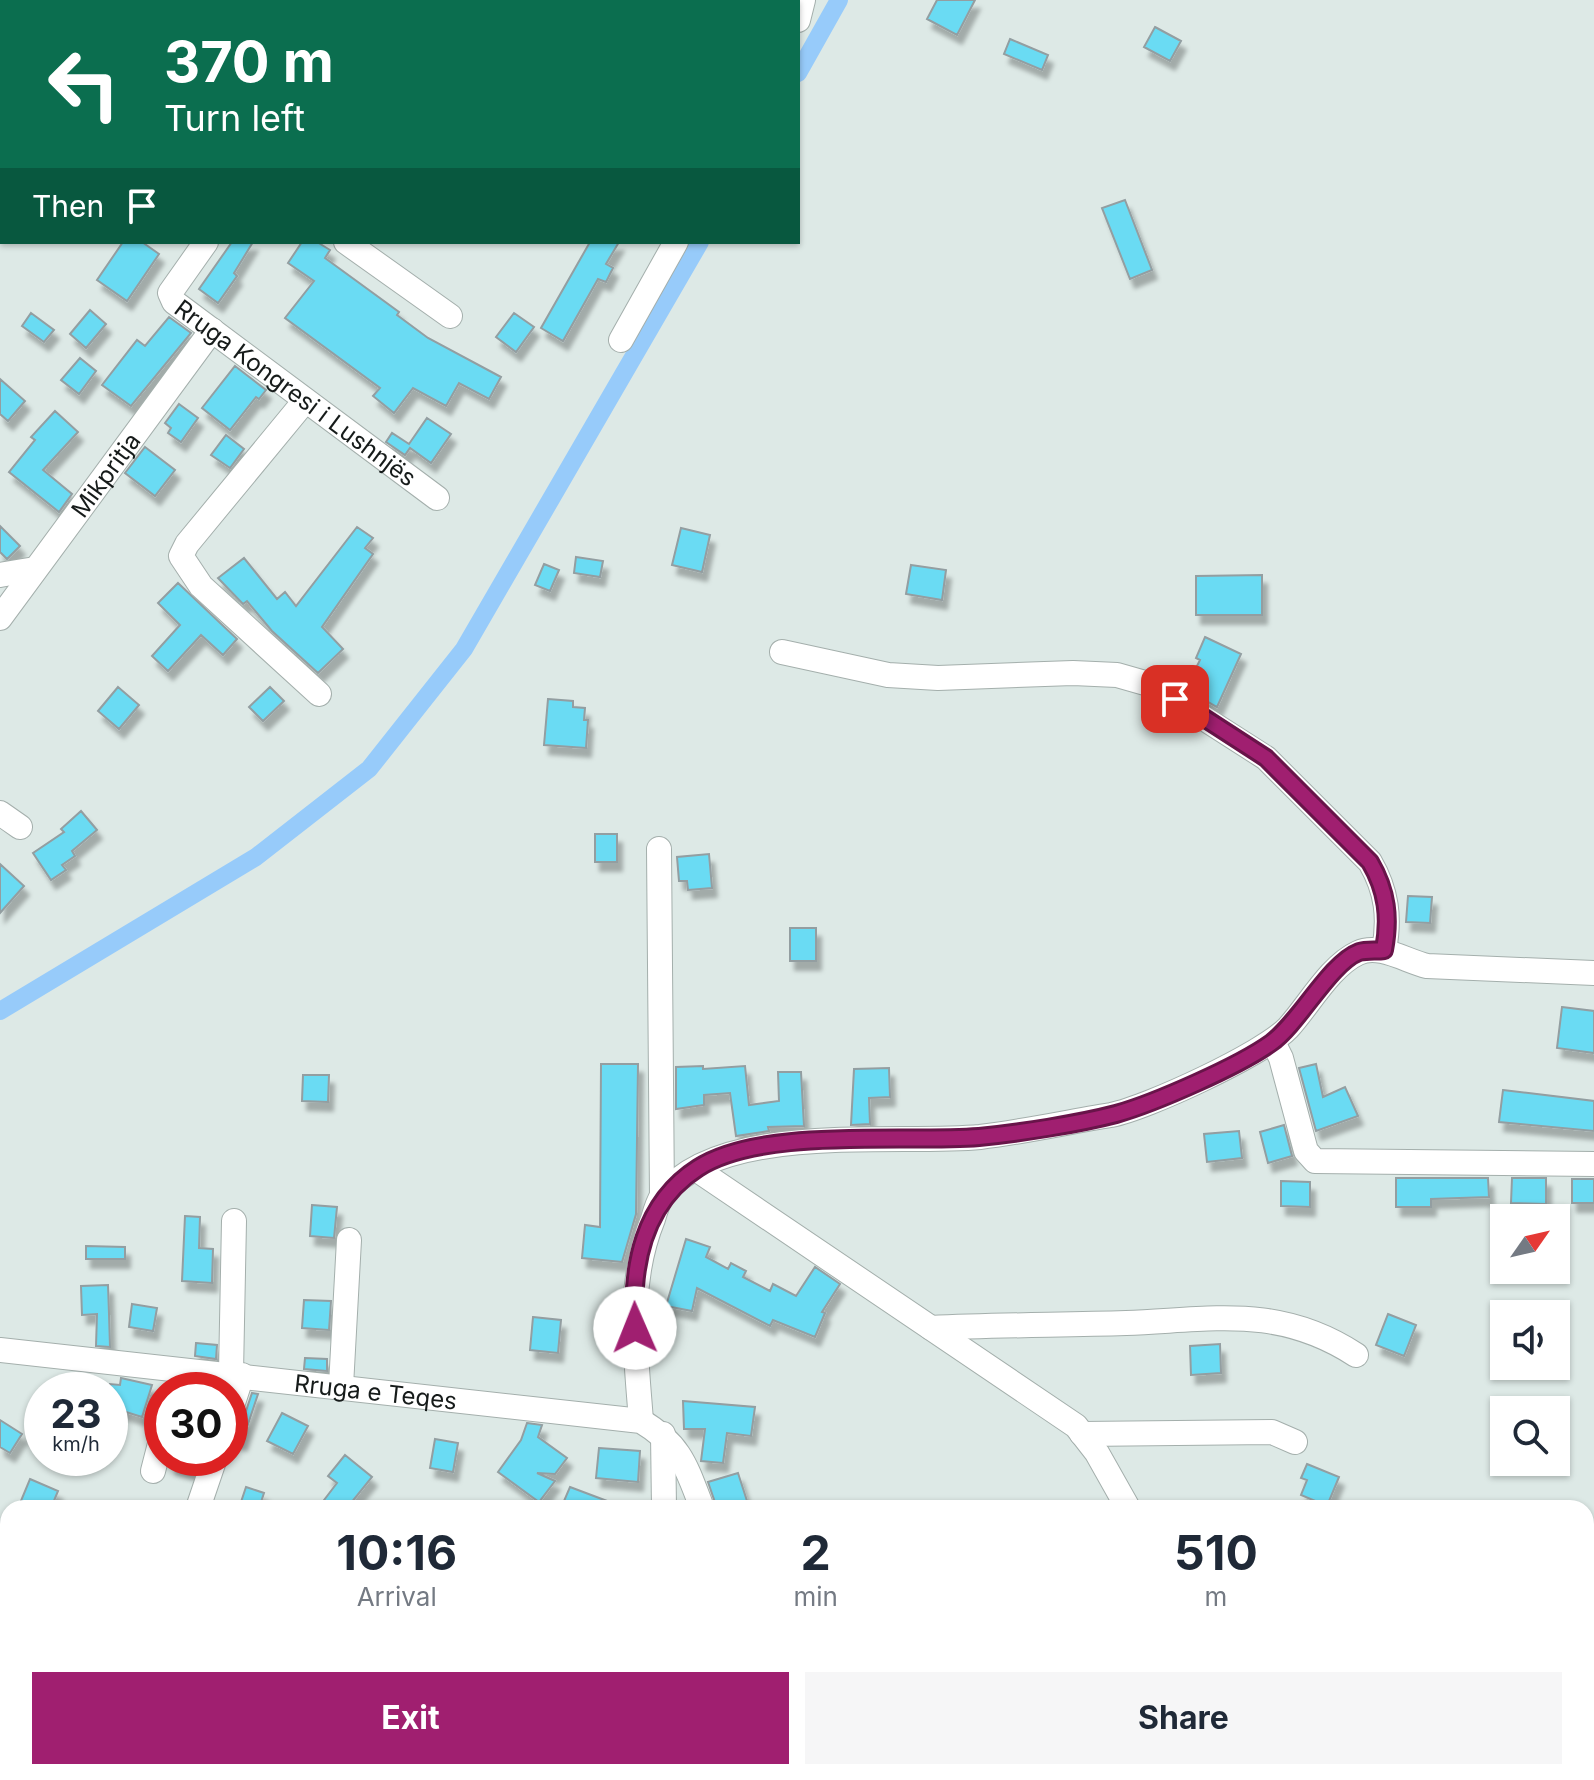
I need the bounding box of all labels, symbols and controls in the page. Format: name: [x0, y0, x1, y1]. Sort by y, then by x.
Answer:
text: 370 m: [164, 28, 334, 96]
icon: left: [32, 32, 136, 136]
text: Turn left: [164, 96, 305, 140]
icon: arrive: [120, 184, 164, 228]
text: Then: [32, 188, 104, 224]
street label: Rruga Kongresi i Lushnjës: [169, 293, 422, 492]
street label: Mikpritja: [65, 427, 146, 523]
pin: [1141, 665, 1209, 733]
icon: arrive: [1153, 677, 1197, 721]
north arrow: [1490, 1204, 1570, 1284]
map controls: [1490, 1204, 1570, 1476]
position arrow: [593, 1286, 677, 1370]
button: sound: [1490, 1300, 1570, 1380]
street label: Rruga e Teqes: [293, 1368, 459, 1415]
speed limit sign: 30: [144, 1372, 248, 1476]
text: 23: [50, 1389, 102, 1438]
button: search: [1490, 1396, 1570, 1476]
text: km/h: [52, 1432, 100, 1456]
text: 10:16: [336, 1523, 457, 1582]
text: 2: [800, 1523, 831, 1582]
text: 510: [1174, 1523, 1258, 1582]
text: Arrival: [357, 1581, 437, 1612]
text: min: [793, 1581, 838, 1612]
text: m: [1205, 1581, 1227, 1612]
button: Exit: [32, 1672, 789, 1764]
button: Share: [805, 1672, 1562, 1764]

